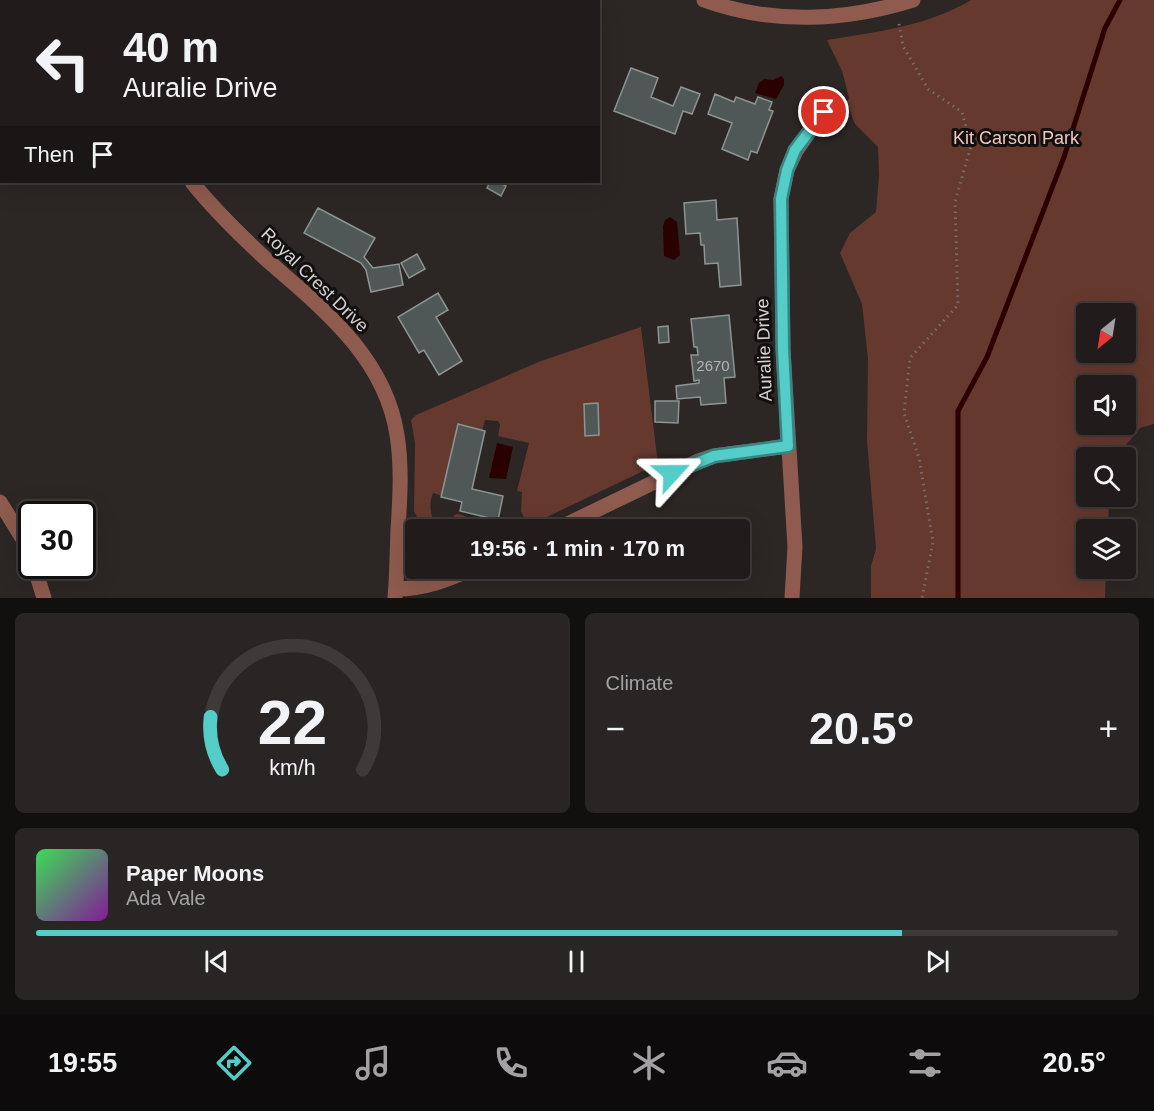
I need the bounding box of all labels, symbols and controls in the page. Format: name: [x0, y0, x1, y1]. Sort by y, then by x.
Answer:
icon: left: [24, 24, 102, 102]
text: 40 m: [123, 24, 219, 71]
text: Auralie Drive: [123, 73, 278, 103]
pin: [798, 86, 849, 137]
icon: arrive: [807, 95, 840, 128]
park label: Kit Carson Park: [953, 128, 1080, 148]
icon: arrive: [86, 138, 119, 171]
text: Then: [24, 142, 74, 167]
street label: Royal Crest Drive: [257, 224, 373, 336]
street label: Auralie Drive: [752, 298, 776, 402]
north arrow: [1076, 303, 1136, 363]
map controls: [1076, 303, 1136, 579]
house number: 2670: [696, 357, 730, 374]
button: sound: [1076, 375, 1136, 435]
position arrow: [640, 441, 704, 505]
button: search: [1076, 447, 1136, 507]
speed limit sign: 30: [18, 501, 96, 579]
button: layers: [1076, 519, 1136, 579]
text: 19:56 · 1 min · 170 m: [470, 536, 685, 561]
text: Climate: [606, 672, 673, 694]
text: 22: [258, 688, 327, 757]
text: 20.5°: [809, 703, 915, 754]
text: −: [606, 710, 625, 747]
text: +: [1099, 710, 1118, 747]
text: km/h: [269, 756, 315, 780]
text: Paper Moons: [126, 861, 264, 886]
text: Ada Vale: [126, 887, 206, 909]
icon: previous: [200, 945, 233, 978]
icon: pause: [560, 945, 593, 978]
icon: next: [921, 945, 954, 978]
icon: directions: [213, 1042, 255, 1084]
icon: music: [352, 1042, 394, 1084]
icon: phone: [490, 1042, 532, 1084]
icon: climate: [628, 1042, 670, 1084]
icon: car: [766, 1042, 808, 1084]
icon: filters: [904, 1042, 946, 1084]
text: 19:55: [48, 1048, 117, 1078]
text: 20.5°: [1042, 1048, 1106, 1078]

